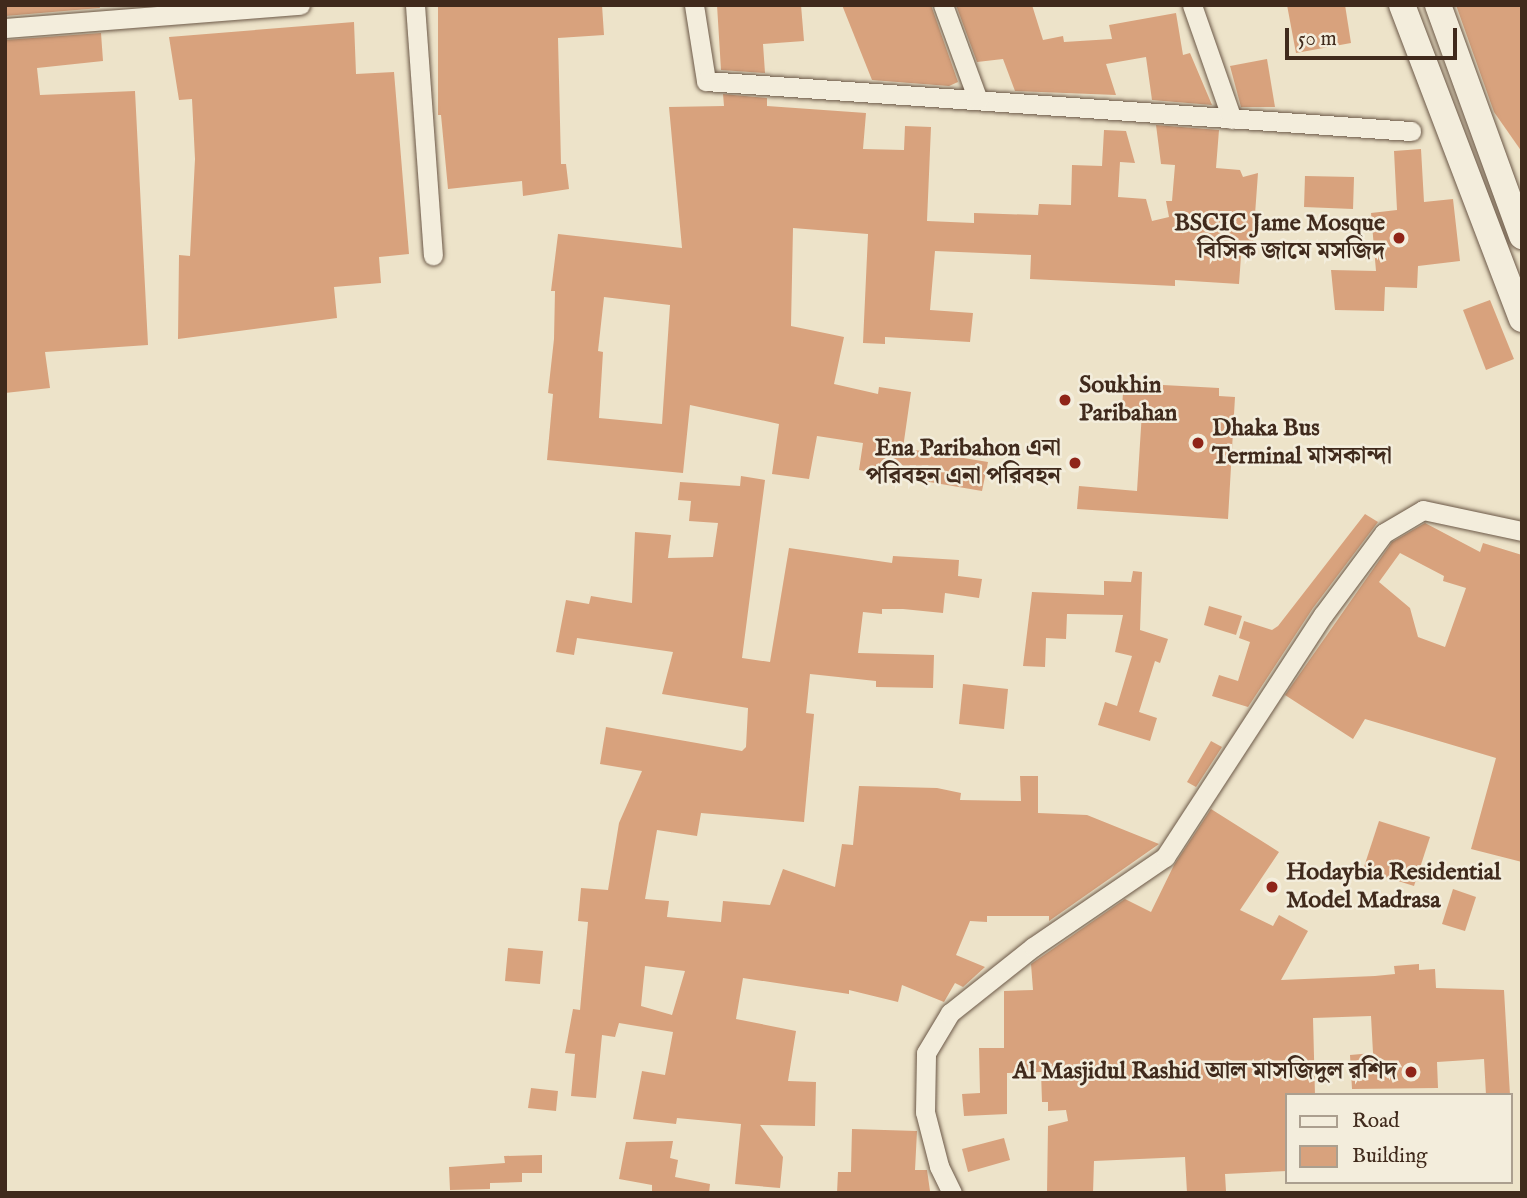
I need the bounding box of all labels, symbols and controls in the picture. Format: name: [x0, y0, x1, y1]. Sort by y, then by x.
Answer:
scale bar: [1289, 14, 1460, 58]
text: 50 m: [1298, 26, 1337, 53]
place label: BSCIC Jame Mosque বিসিক জামে মসজিদ: [1174, 210, 1385, 266]
marker: BSCIC Jame Mosque বিসিক জামে মসজিদ: [1391, 230, 1407, 246]
place label: Soukhin Paribahan: [1079, 372, 1177, 428]
marker: Soukhin Paribahan: [1057, 392, 1073, 408]
place label: Dhaka Bus Terminal মাসকান্দা: [1212, 415, 1392, 471]
place label: Ena Paribahon এনা পরিবহন এনা পরিবহন: [866, 435, 1061, 491]
marker: Dhaka Bus Terminal মাসকান্দা: [1190, 435, 1206, 451]
marker: Ena Paribahon এনা পরিবহন এনা পরিবহন: [1067, 455, 1083, 471]
place label: Hodaybia Residential Model Madrasa: [1286, 859, 1501, 915]
marker: Hodaybia Residential Model Madrasa: [1264, 879, 1280, 895]
place label: Al Masjidul Rashid আল মাসজিদুল রশিদ: [1013, 1058, 1397, 1086]
marker: Al Masjidul Rashid আল মাসজিদুল রশিদ: [1403, 1064, 1419, 1080]
legend: [1286, 1093, 1513, 1184]
text: Road: [1352, 1108, 1399, 1135]
text: Building: [1352, 1143, 1427, 1170]

